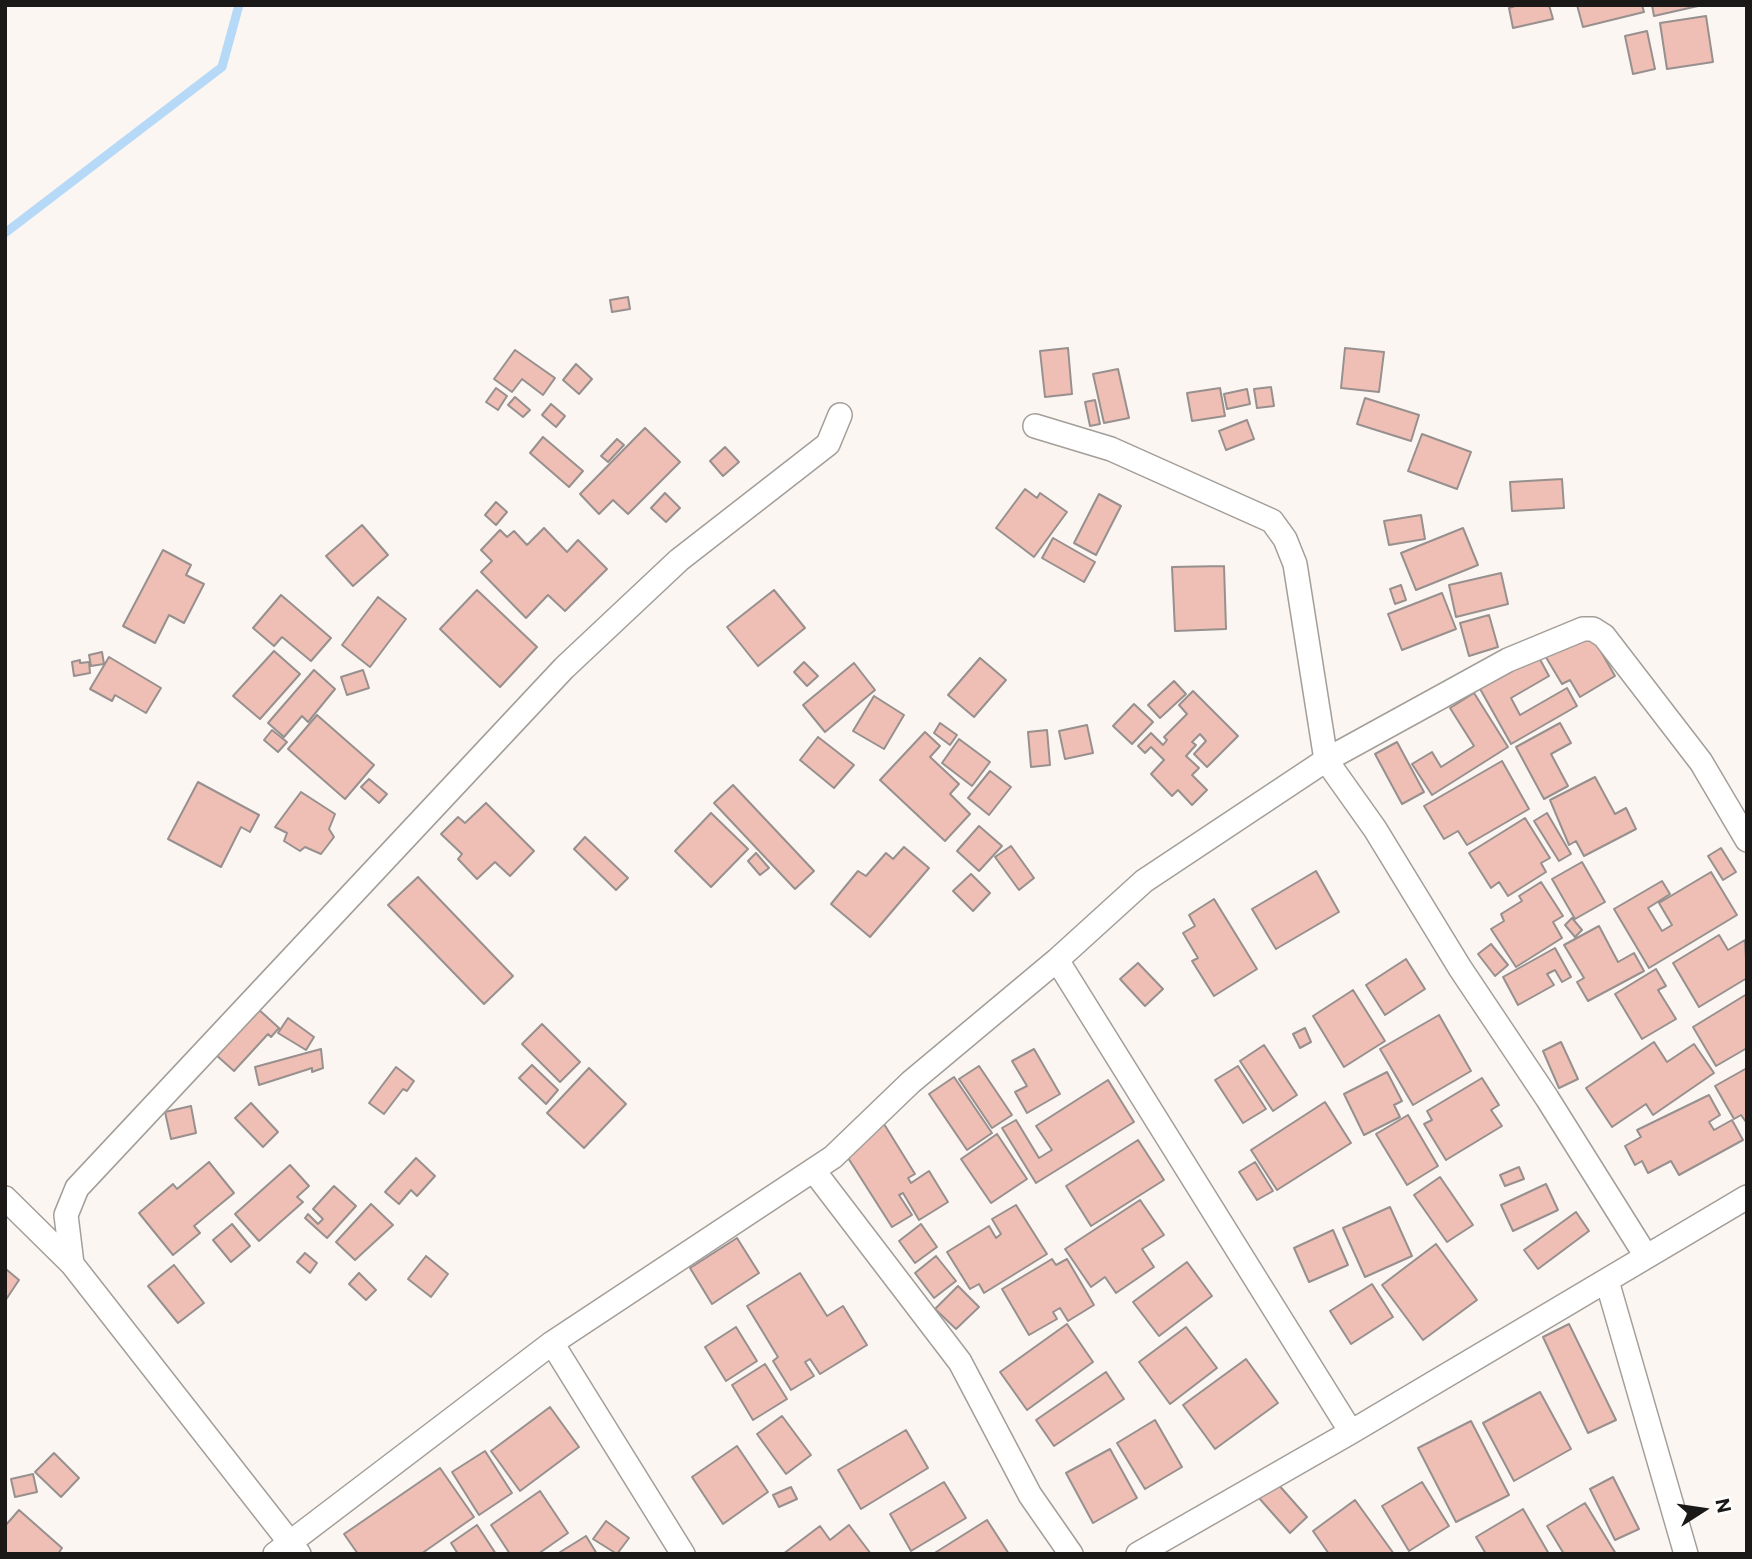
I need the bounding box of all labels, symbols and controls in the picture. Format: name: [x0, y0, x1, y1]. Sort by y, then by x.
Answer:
north arrow: [1668, 1475, 1738, 1545]
text: N: [1711, 1496, 1737, 1515]

